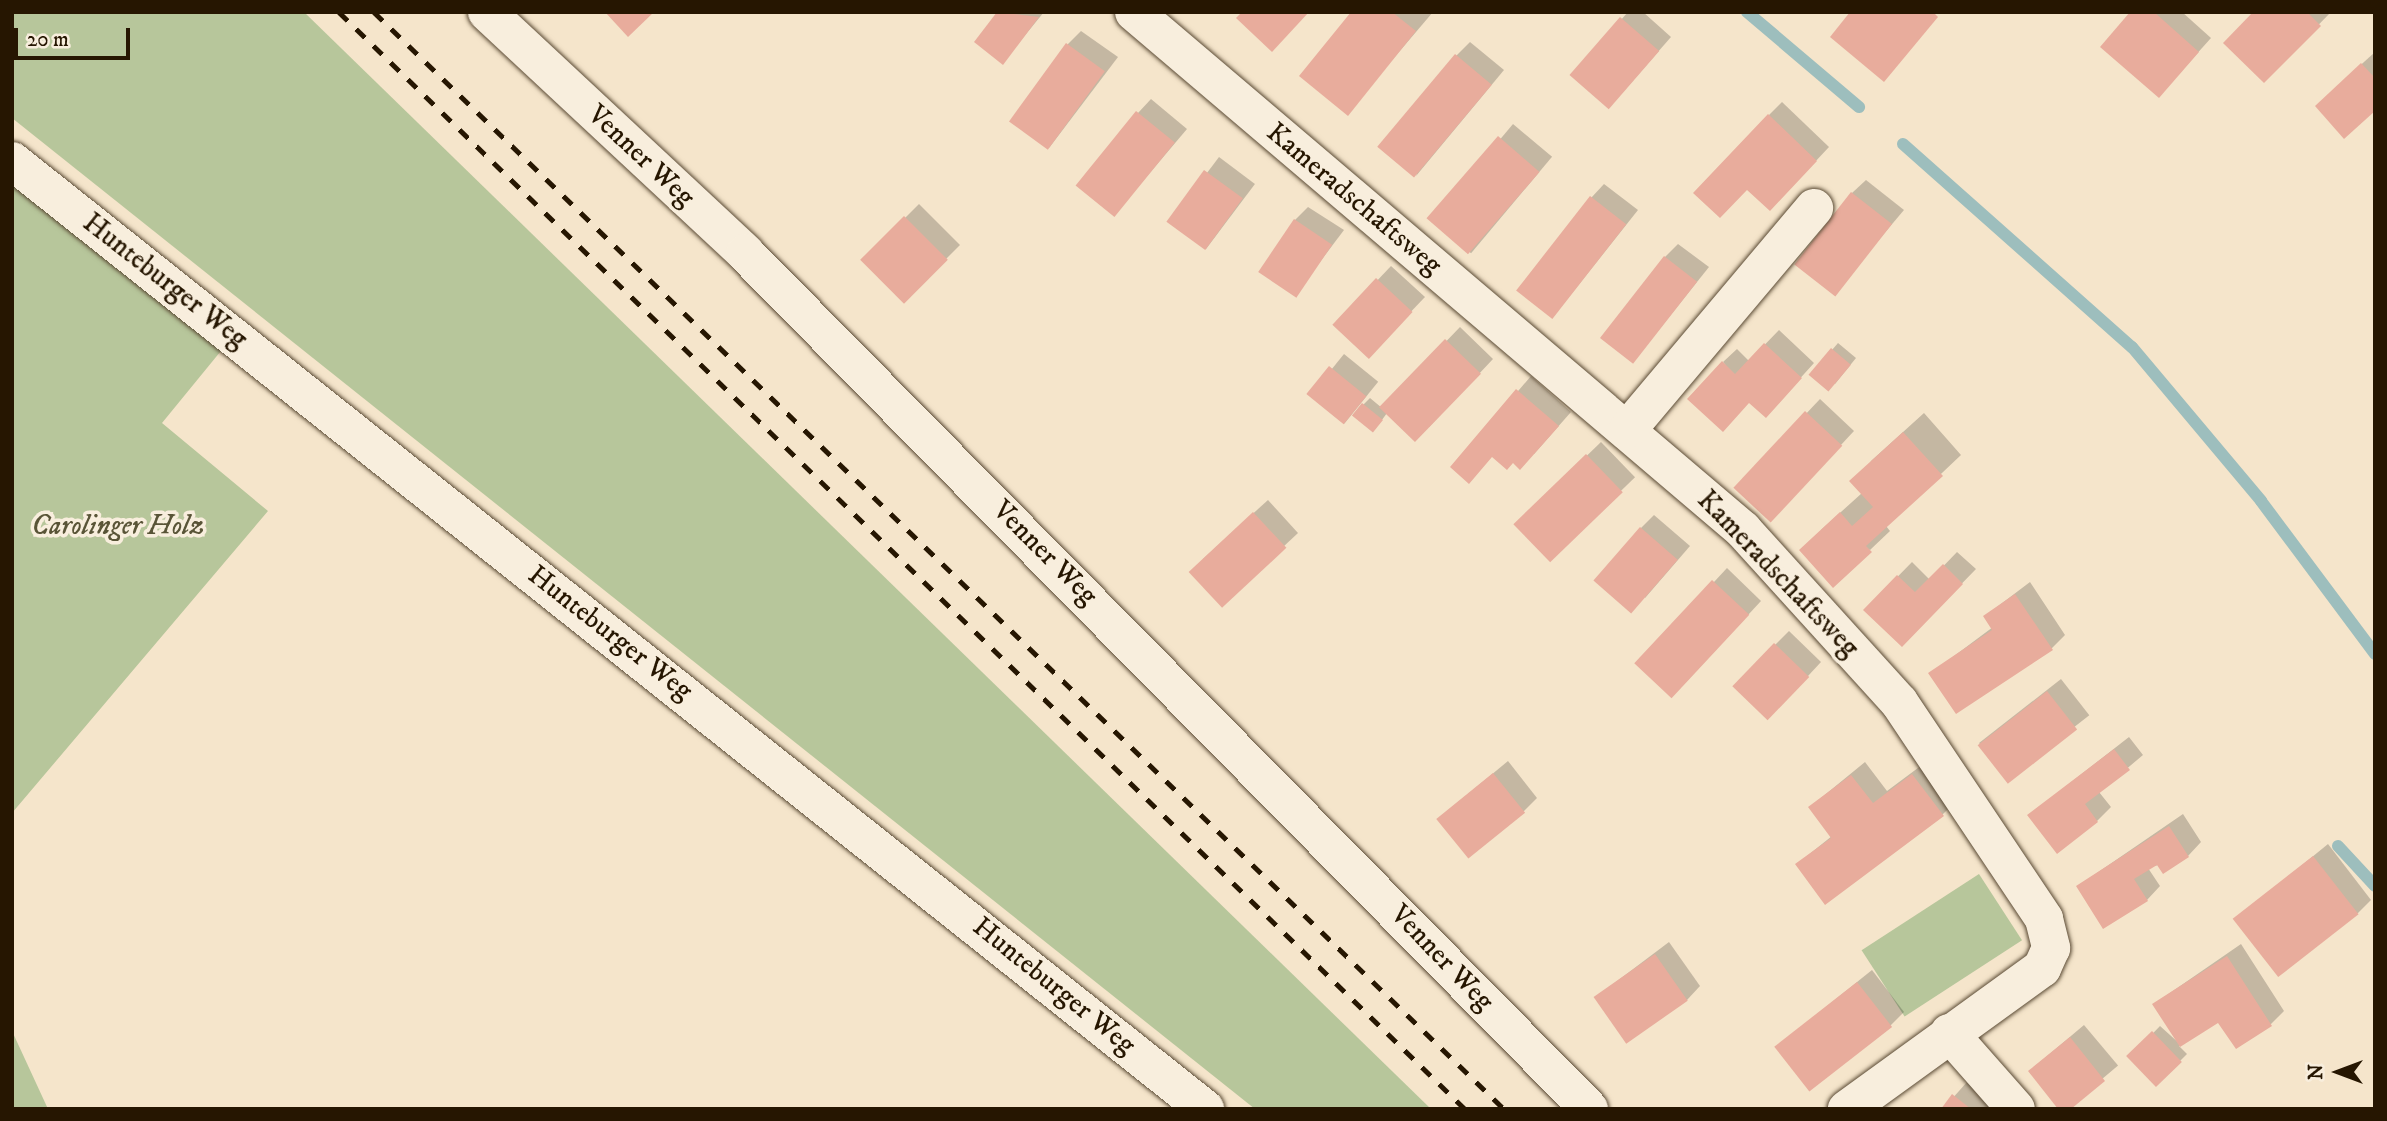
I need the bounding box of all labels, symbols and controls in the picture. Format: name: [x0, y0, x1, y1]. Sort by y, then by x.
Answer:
scale bar: [18, 14, 133, 58]
text: 20 m: [27, 27, 69, 53]
street label: Venner Weg: [580, 98, 702, 214]
street label: Kameradschaftsweg: [1259, 116, 1449, 282]
street label: Hunteburger Weg: [76, 206, 254, 356]
street label: Kameradschaftsweg: [1690, 484, 1866, 664]
street label: Venner Weg: [986, 494, 1104, 612]
park label: Carolinger Holz: [32, 509, 204, 543]
street label: Hunteburger Weg: [521, 558, 699, 708]
street label: Venner Weg: [1383, 898, 1501, 1018]
street label: Hunteburger Weg: [966, 910, 1142, 1062]
north arrow: [2303, 1037, 2373, 1107]
text: N: [2305, 1064, 2328, 1080]

